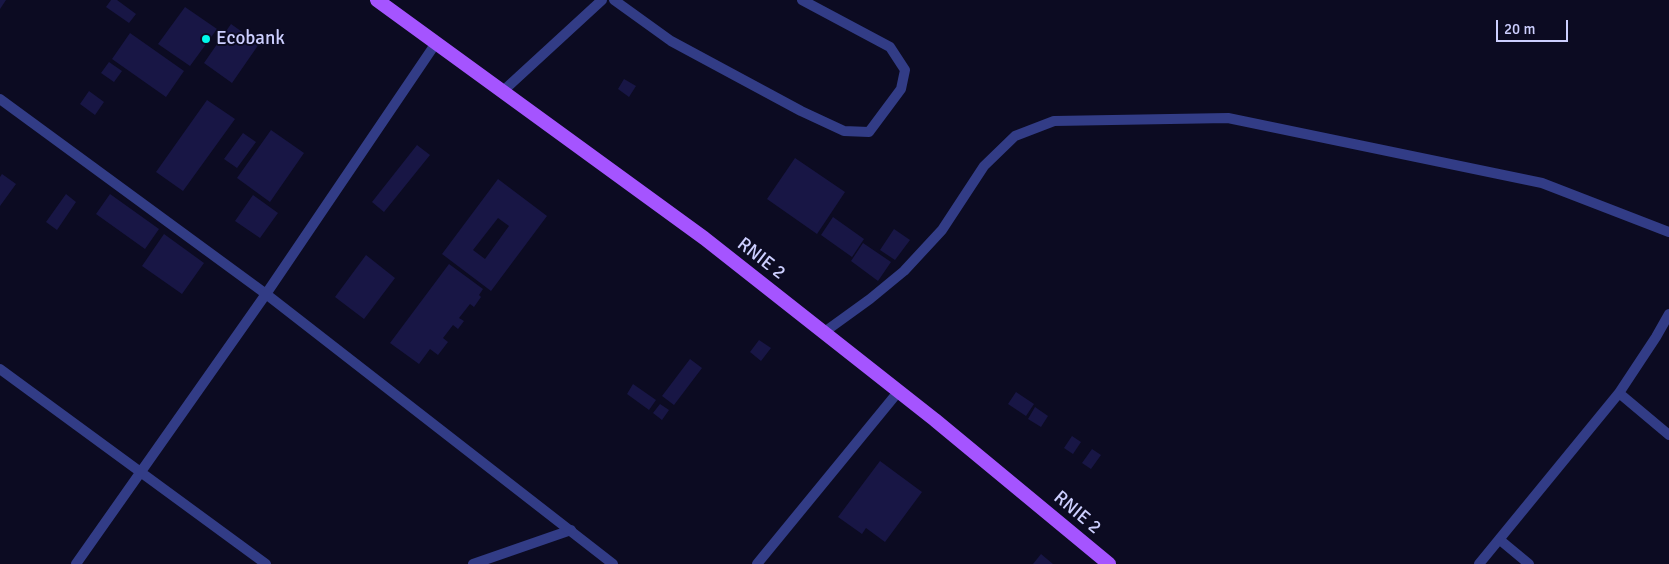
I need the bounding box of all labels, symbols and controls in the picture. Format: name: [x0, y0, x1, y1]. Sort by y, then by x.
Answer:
scale bar: [1499, 10, 1572, 42]
text: 20 m: [1504, 20, 1535, 38]
place label: Ecobank: [216, 28, 285, 50]
marker: Ecobank: [200, 33, 212, 45]
street label: RNIE 2: [732, 233, 790, 285]
street label: RNIE 2: [1049, 487, 1105, 539]

